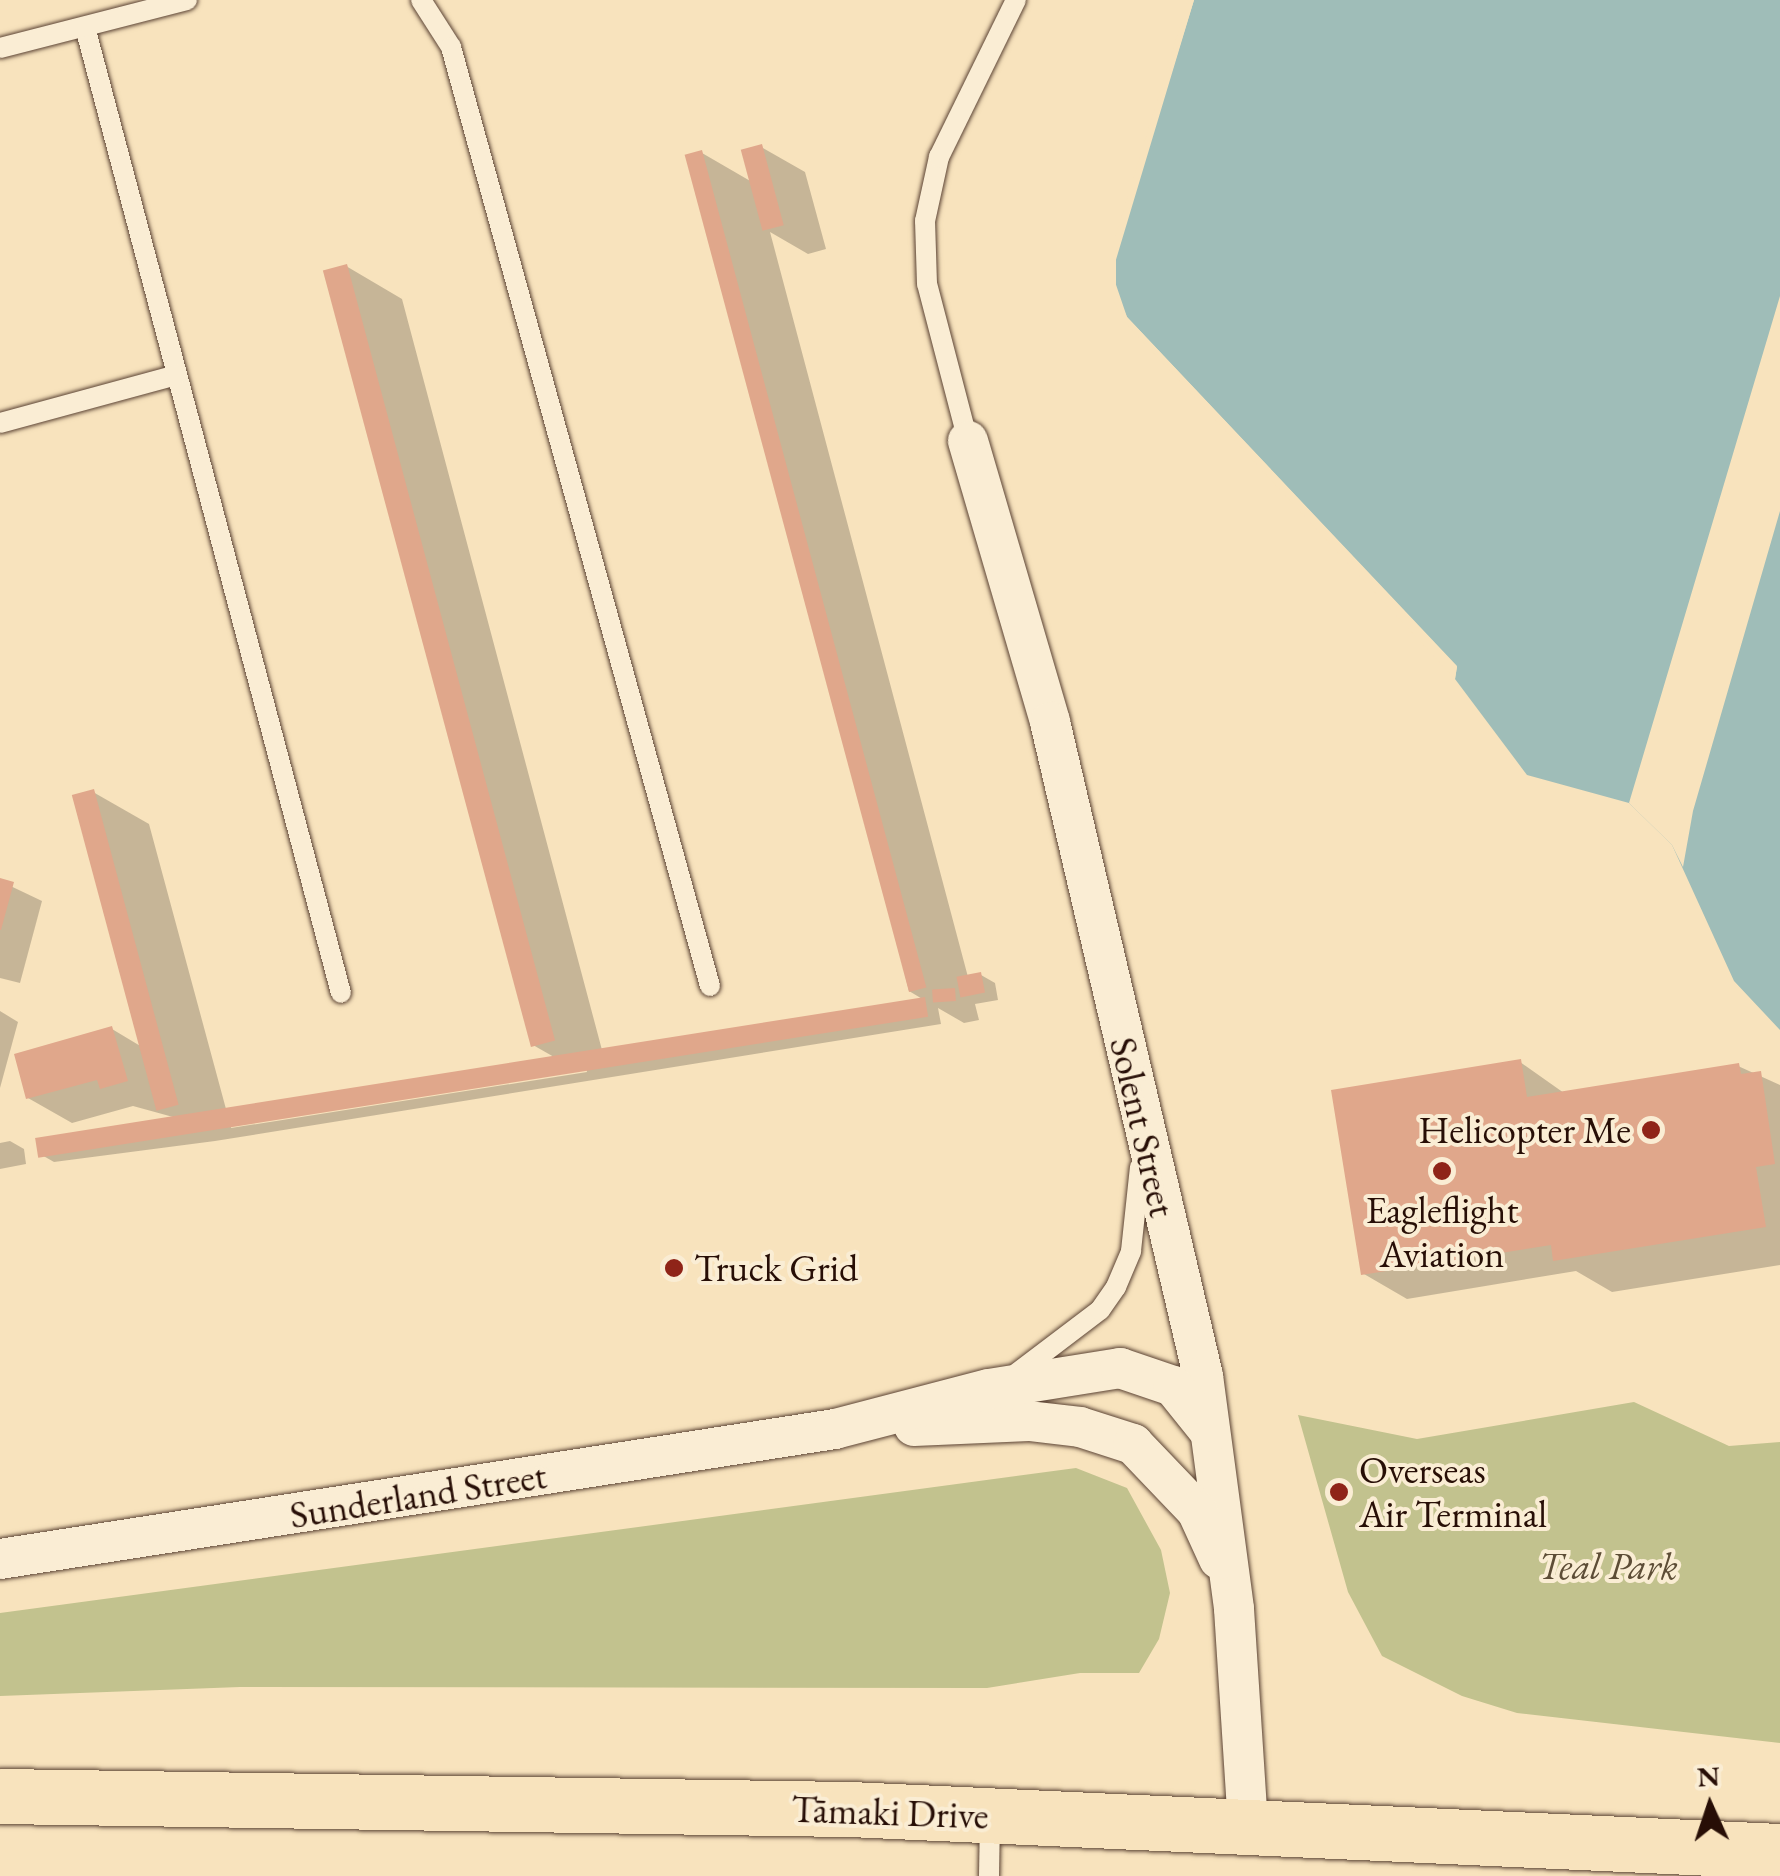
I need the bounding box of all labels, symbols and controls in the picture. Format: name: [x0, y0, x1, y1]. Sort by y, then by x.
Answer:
street label: Solent Street: [1100, 1033, 1186, 1221]
place label: Helicopter Me: [1418, 1107, 1631, 1153]
marker: Helicopter Me: [1640, 1119, 1662, 1141]
marker: Eagleflight Aviation: [1431, 1160, 1453, 1182]
place label: Eagleflight Aviation: [1366, 1187, 1518, 1276]
place label: Truck Grid: [694, 1245, 858, 1291]
marker: Truck Grid: [663, 1257, 685, 1279]
place label: Overseas Air Terminal: [1359, 1447, 1547, 1536]
street label: Sunderland Street: [286, 1452, 550, 1538]
marker: Overseas Air Terminal: [1328, 1481, 1350, 1503]
park label: Teal Park: [1538, 1543, 1678, 1589]
north arrow: [1660, 1756, 1760, 1856]
text: N: [1696, 1757, 1721, 1795]
street label: Tāmaki Drive: [791, 1786, 989, 1838]

